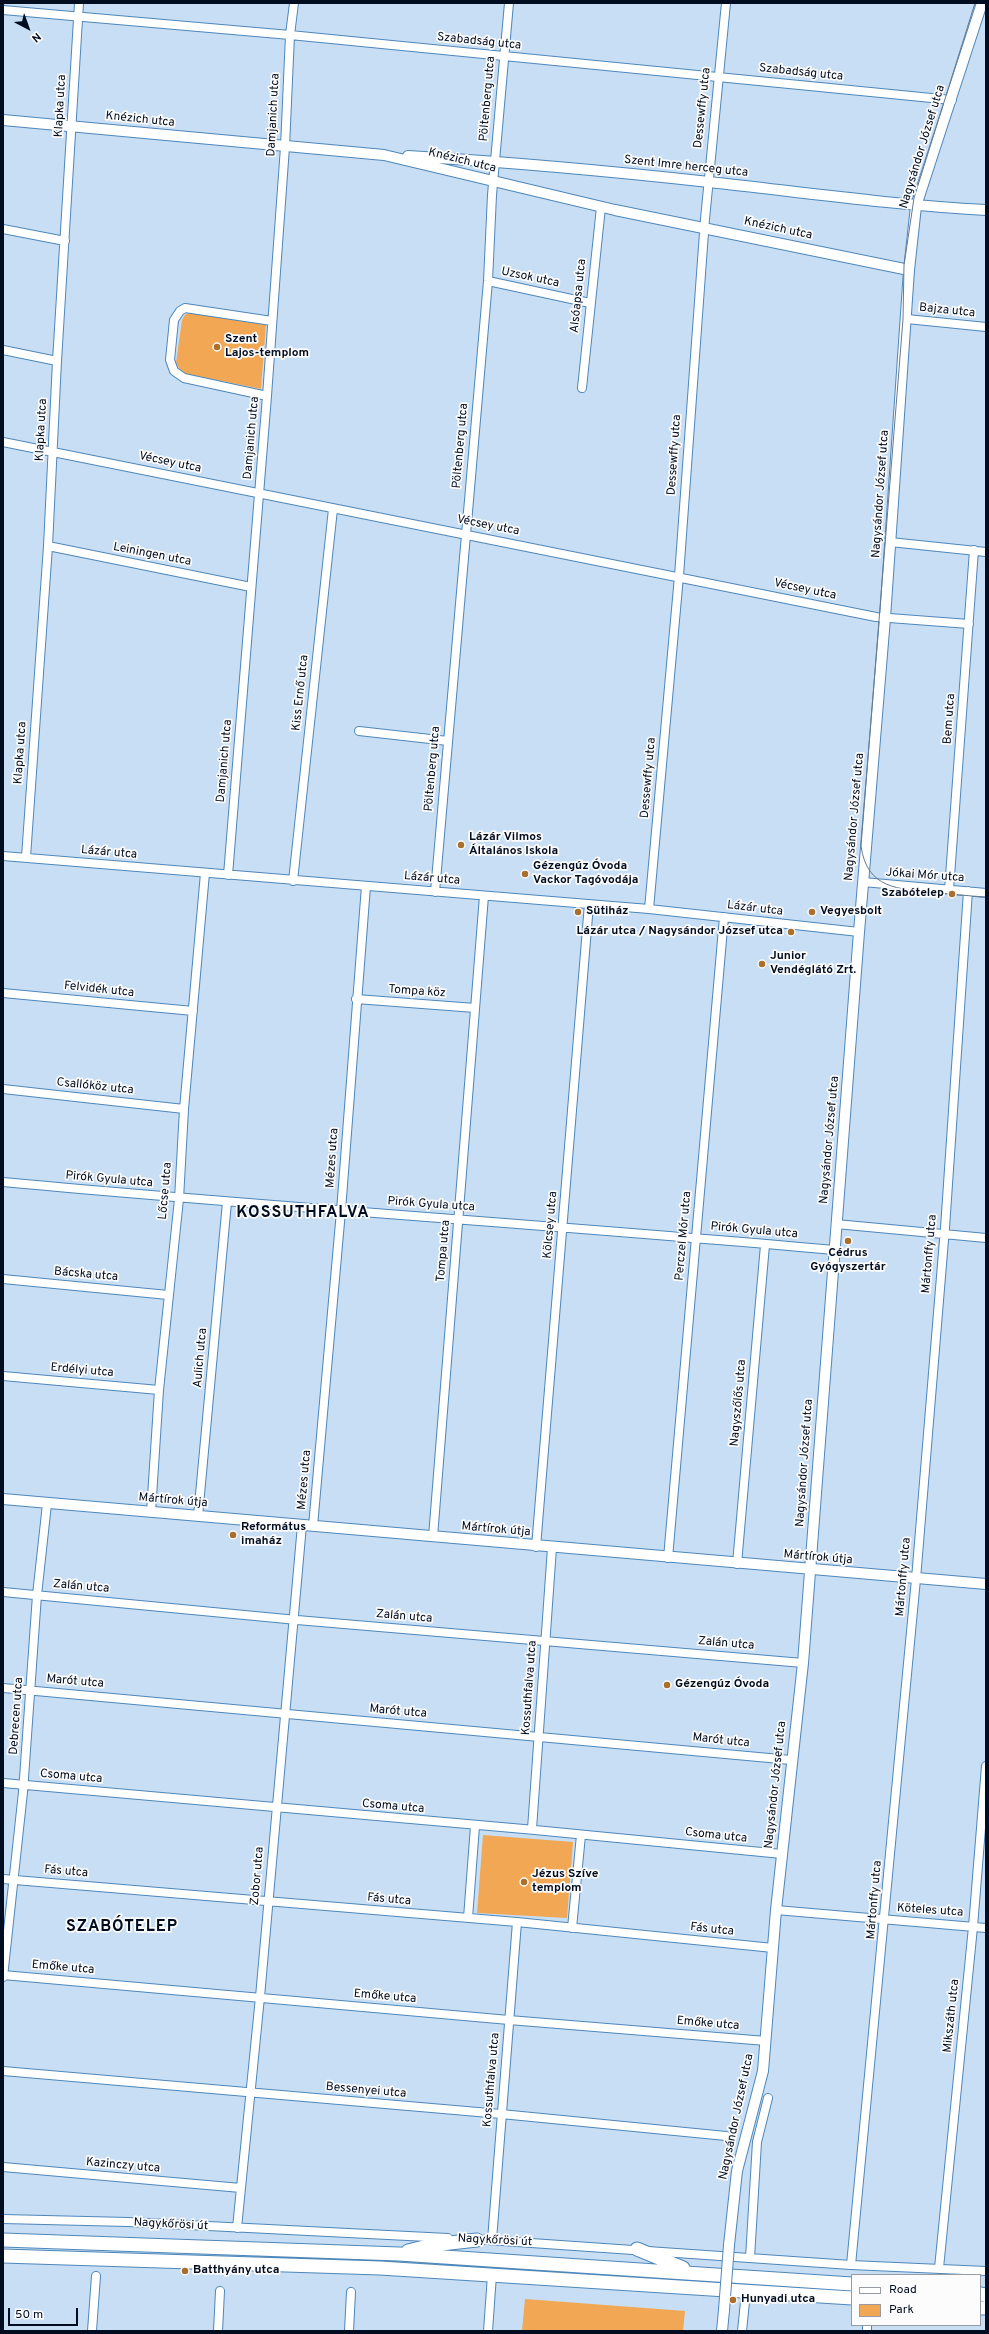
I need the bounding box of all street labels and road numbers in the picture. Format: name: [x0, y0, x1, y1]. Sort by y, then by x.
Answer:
street label: Szabadság utca: [436, 30, 522, 54]
street label: Pöltenberg utca: [477, 56, 499, 142]
street label: Szabadság utca: [758, 61, 844, 85]
street label: Dessewffy utca: [692, 67, 714, 149]
street label: Damjanich utca: [265, 73, 283, 157]
street label: Klapka utca: [52, 74, 70, 138]
street label: Nagysándor József utca: [897, 83, 949, 211]
street label: Knézich utca: [105, 109, 175, 131]
street label: Knézich utca: [427, 146, 497, 176]
street label: Szent Imre herceg utca: [623, 153, 749, 181]
street label: Knézich utca: [743, 215, 813, 243]
street label: Alsóapsa utca: [568, 258, 590, 334]
street label: Uzsok utca: [500, 265, 560, 291]
street label: Bajza utca: [918, 301, 976, 321]
street label: Damjanich utca: [241, 396, 263, 480]
street label: Klapka utca: [33, 398, 51, 462]
street label: Pöltenberg utca: [450, 403, 472, 489]
street label: Dessewffy utca: [665, 414, 685, 496]
street label: Nagysándor József utca: [869, 429, 893, 559]
street label: Vécsey utca: [138, 449, 202, 477]
street label: Vécsey utca: [456, 513, 520, 539]
street label: Leiningen utca: [112, 540, 192, 570]
street label: Vécsey utca: [773, 576, 837, 604]
street label: Kiss Ernő utca: [290, 654, 312, 732]
street label: Bem utca: [941, 693, 959, 745]
street label: Damjanich utca: [214, 719, 236, 803]
street label: Klapka utca: [12, 721, 30, 785]
street label: Pöltenberg utca: [422, 726, 444, 812]
street label: Dessewffy utca: [638, 737, 660, 819]
street label: Nagysándor József utca: [842, 752, 868, 882]
street label: Lázár utca: [80, 843, 138, 863]
street label: Jókai Mór utca: [885, 866, 965, 886]
street label: Lázár utca: [403, 869, 461, 889]
street label: Lázár utca: [726, 898, 784, 920]
street label: Felvidék utca: [63, 979, 135, 1001]
street label: Tompa köz: [388, 983, 446, 1001]
street label: Nagysándor József utca: [817, 1075, 843, 1205]
street label: Csallóköz utca: [56, 1076, 134, 1098]
street label: Mézes utca: [324, 1127, 342, 1189]
street label: Lőcse utca: [156, 1162, 176, 1220]
street label: Pirók Gyula utca: [65, 1169, 153, 1191]
street label: Kölcsey utca: [541, 1191, 561, 1259]
street label: Perczel Mór utca: [673, 1191, 695, 1281]
street label: Pirók Gyula utca: [387, 1195, 475, 1215]
street label: Mártonffy utca: [919, 1214, 941, 1294]
street label: Tompa utca: [434, 1219, 454, 1283]
street label: Pirók Gyula utca: [710, 1220, 798, 1242]
street label: Bácska utca: [53, 1265, 119, 1285]
street label: Aulich utca: [191, 1327, 211, 1389]
street label: Nagyszőlős utca: [728, 1359, 750, 1447]
street label: Erdélyi utca: [50, 1361, 114, 1381]
street label: Nagysándor József utca: [793, 1398, 817, 1528]
street label: Mézes utca: [295, 1449, 315, 1511]
street label: Mártírok útja: [138, 1491, 208, 1511]
street label: Mártírok útja: [461, 1520, 531, 1540]
street label: Mártonffy utca: [893, 1537, 915, 1617]
street label: Mártírok útja: [783, 1548, 853, 1568]
street label: Zalán utca: [52, 1577, 110, 1597]
street label: Zalán utca: [375, 1607, 433, 1627]
street label: Zalán utca: [697, 1634, 755, 1654]
street label: Kossuthfalva utca: [520, 1640, 540, 1736]
street label: Marót utca: [46, 1672, 104, 1692]
street label: Debrecen utca: [7, 1677, 27, 1755]
street label: Marót utca: [369, 1702, 427, 1722]
street label: Nagysándor József utca: [762, 1720, 790, 1850]
street label: Marót utca: [692, 1731, 750, 1751]
street label: Csoma utca: [39, 1767, 103, 1787]
street label: Csoma utca: [361, 1797, 425, 1817]
street label: Csoma utca: [684, 1826, 748, 1846]
street label: Zobor utca: [248, 1846, 268, 1906]
street label: Mártonffy utca: [864, 1860, 886, 1940]
street label: Fás utca: [44, 1863, 88, 1881]
street label: Fás utca: [367, 1891, 411, 1909]
street label: Köteles utca: [896, 1902, 964, 1920]
street label: Fás utca: [689, 1921, 735, 1939]
street label: Emőke utca: [31, 1958, 95, 1978]
street label: Mikszáth utca: [941, 1978, 963, 2054]
street label: Emőke utca: [353, 1987, 417, 2007]
street label: Emőke utca: [676, 2014, 740, 2034]
street label: Kossuthfalva utca: [481, 2032, 503, 2128]
street label: Nagysándor József utca: [717, 2053, 757, 2181]
street label: Bessenyei utca: [325, 2080, 407, 2102]
street label: Kazinczy utca: [85, 2156, 161, 2176]
street label: Nagykőrösi út: [133, 2216, 209, 2234]
street label: Nagykőrösi út: [457, 2232, 533, 2250]

